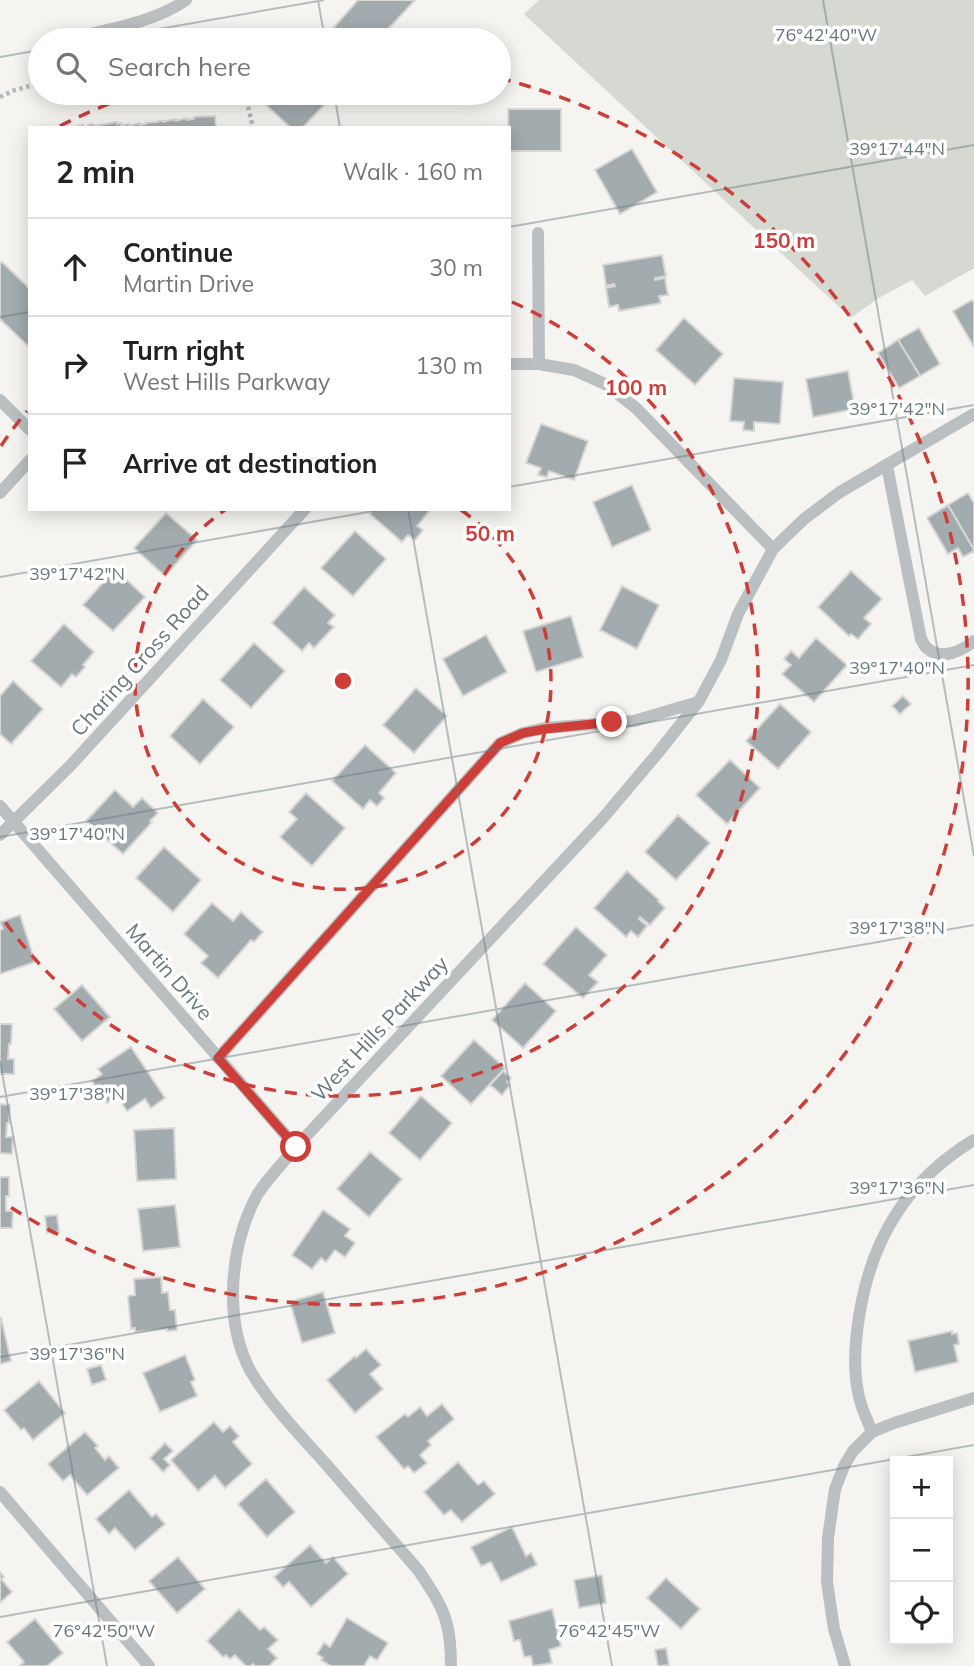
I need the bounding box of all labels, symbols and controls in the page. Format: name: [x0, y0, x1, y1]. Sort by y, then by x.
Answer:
text: 76°42'40"W: [775, 23, 877, 46]
search box: [28, 28, 511, 105]
icon: search: [52, 48, 90, 86]
text: Search here: [108, 50, 251, 83]
text: 39°17'44"N: [849, 137, 945, 160]
text: 2 min: [56, 153, 135, 191]
text: Walk · 160 m: [343, 157, 483, 186]
text: 150 m: [753, 227, 815, 253]
text: Continue: [123, 236, 233, 269]
icon: ahead: [56, 248, 94, 286]
text: 30 m: [429, 253, 483, 282]
text: Martin Drive: [123, 269, 254, 298]
text: Turn right: [123, 334, 244, 367]
icon: right: [56, 346, 94, 384]
text: 130 m: [415, 351, 483, 380]
text: West Hills Parkway: [123, 367, 330, 396]
text: 100 m: [605, 374, 667, 400]
text: 39°17'42"N: [849, 397, 945, 420]
icon: arrive: [56, 444, 94, 482]
text: Arrive at destination: [123, 447, 378, 480]
text: 50 m: [465, 520, 515, 546]
text: 39°17'42"N: [29, 562, 125, 585]
street label: Charing Cross Road: [65, 580, 214, 741]
text: 39°17'40"N: [849, 656, 945, 679]
centre of rings: [331, 669, 355, 693]
route end: [596, 706, 627, 737]
text: 39°17'40"N: [29, 822, 125, 845]
text: 39°17'38"N: [849, 916, 945, 939]
street label: Martin Drive: [121, 918, 219, 1025]
street label: West Hills Parkway: [305, 950, 453, 1106]
text: 39°17'38"N: [29, 1082, 125, 1105]
route start: [280, 1131, 311, 1162]
text: 39°17'36"N: [849, 1176, 945, 1199]
text: 39°17'36"N: [29, 1342, 125, 1365]
map controls: [890, 1456, 953, 1645]
button: +: [890, 1456, 953, 1519]
button: −: [890, 1519, 953, 1582]
button: locate: [890, 1582, 953, 1645]
text: 76°42'50"W: [53, 1619, 155, 1642]
text: 76°42'45"W: [558, 1619, 660, 1642]

